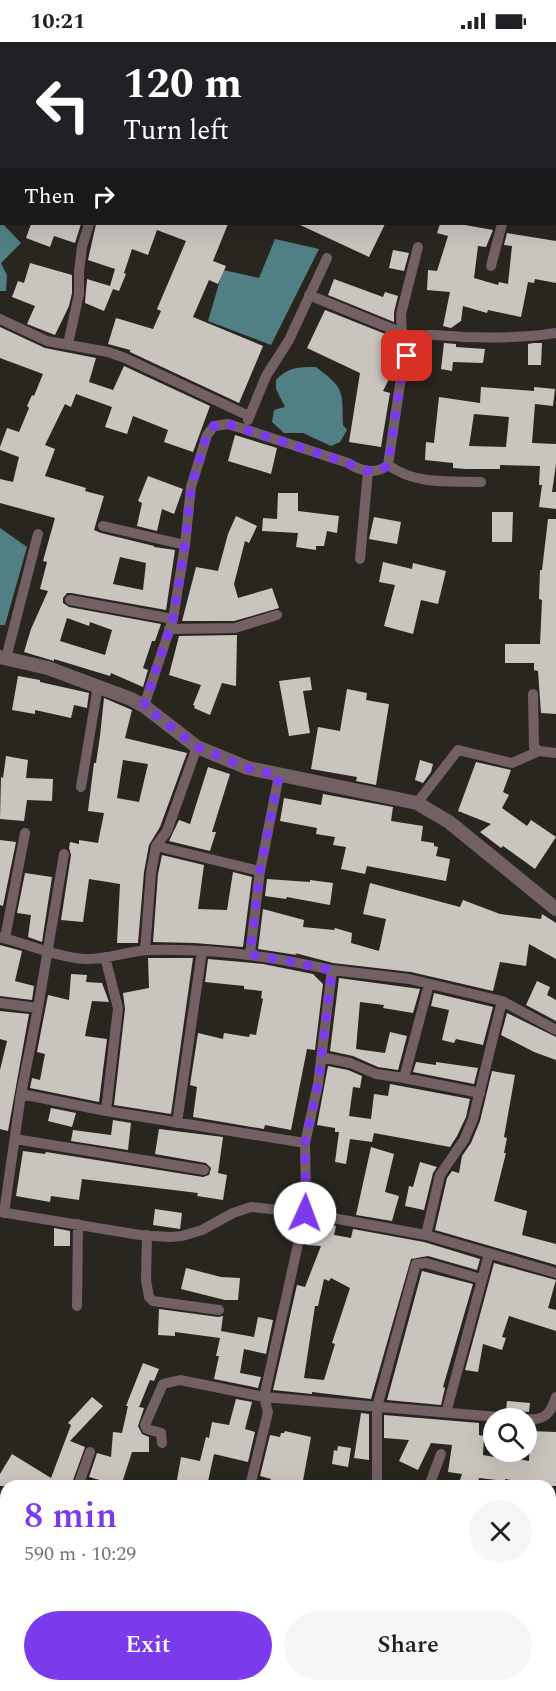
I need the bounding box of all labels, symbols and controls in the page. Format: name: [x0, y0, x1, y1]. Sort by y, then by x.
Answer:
text: 10:21: [30, 5, 85, 38]
text: 120 m: [123, 53, 242, 116]
icon: left: [24, 66, 102, 144]
text: Turn left: [123, 110, 229, 152]
text: Then: [24, 180, 75, 213]
icon: right: [87, 180, 120, 213]
pin: [381, 330, 432, 381]
icon: arrive: [390, 339, 423, 372]
position arrow: [273, 1181, 337, 1245]
map controls: [483, 1408, 537, 1462]
button: search: [483, 1408, 537, 1462]
text: 8 min: [24, 1489, 117, 1544]
button: close: [469, 1500, 532, 1563]
text: 590 m · 10:29: [24, 1539, 136, 1569]
button: Exit: [24, 1611, 272, 1680]
button: Share: [284, 1611, 532, 1680]

